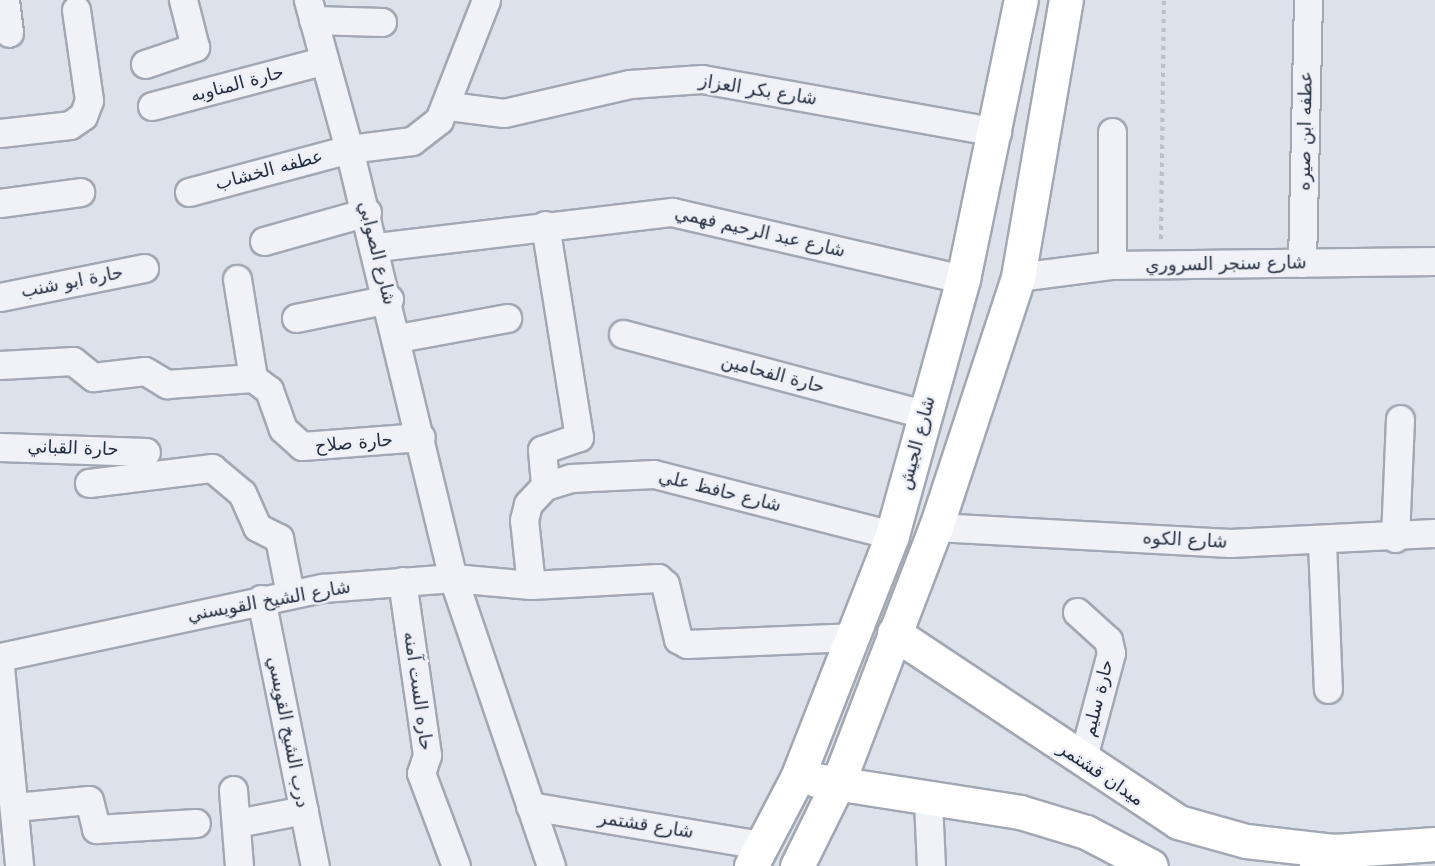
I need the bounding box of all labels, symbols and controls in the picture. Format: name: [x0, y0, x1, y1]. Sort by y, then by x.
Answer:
street label: حارة المناوبه: [188, 61, 286, 107]
street label: شارع بكر العزاز: [697, 70, 819, 110]
street label: عطفه ابن صيره: [1293, 71, 1317, 191]
street label: عطفه الخشاب: [213, 145, 325, 195]
street label: شارع الصوابي: [354, 199, 400, 307]
street label: شارع عبد الرحيم فهمي: [673, 202, 847, 262]
street label: شارع سنجر السروري: [1145, 252, 1307, 276]
street label: حارة ابو شنب: [19, 262, 125, 302]
street label: حارة الفحامين: [719, 350, 827, 398]
street label: شارع الجيش: [894, 394, 940, 492]
street label: حارة صلاح: [314, 429, 394, 457]
street label: حارة القباني: [27, 436, 119, 460]
street label: شارع حافظ علي: [657, 465, 783, 517]
street label: شارع الكوه: [1142, 527, 1228, 553]
street label: شارع الشيخ القويسني: [186, 576, 352, 626]
street label: حاره الست آمنه: [399, 630, 437, 752]
street label: درب الشيخ القويسي: [263, 655, 313, 809]
street label: حارة سليم: [1078, 657, 1118, 739]
street label: ميدان قشتمر: [1054, 737, 1148, 811]
street label: شارع قشتمر: [597, 807, 695, 843]

